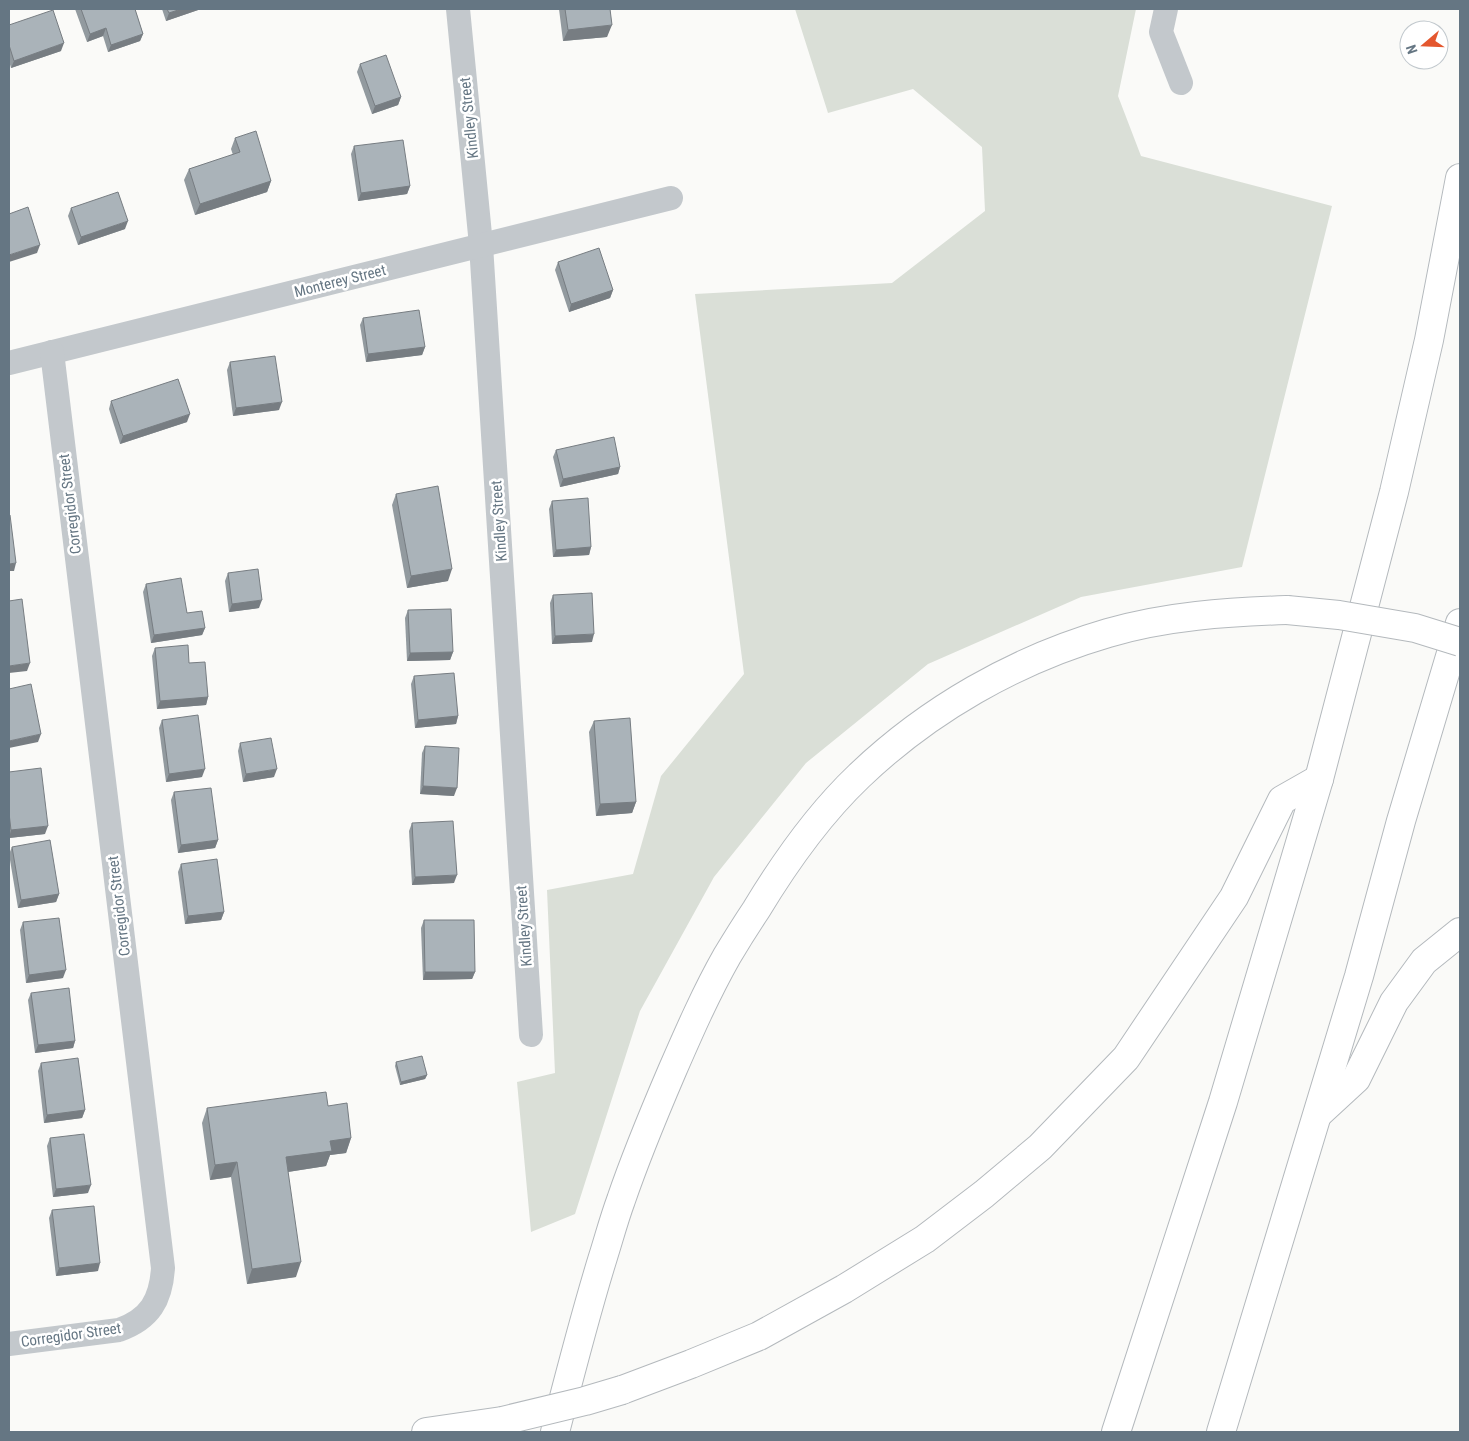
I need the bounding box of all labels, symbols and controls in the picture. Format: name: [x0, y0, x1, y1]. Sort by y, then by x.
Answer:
north arrow: [1399, 20, 1449, 70]
text: N: [1403, 43, 1421, 56]
street label: Kindley Street: [456, 77, 482, 159]
street label: Monterey Street: [292, 261, 388, 301]
street label: Corregidor Street: [55, 453, 85, 555]
street label: Kindley Street: [487, 480, 511, 562]
street label: Corregidor Street: [104, 855, 134, 957]
street label: Kindley Street: [512, 885, 536, 967]
street label: Corregidor Street: [20, 1319, 122, 1351]

